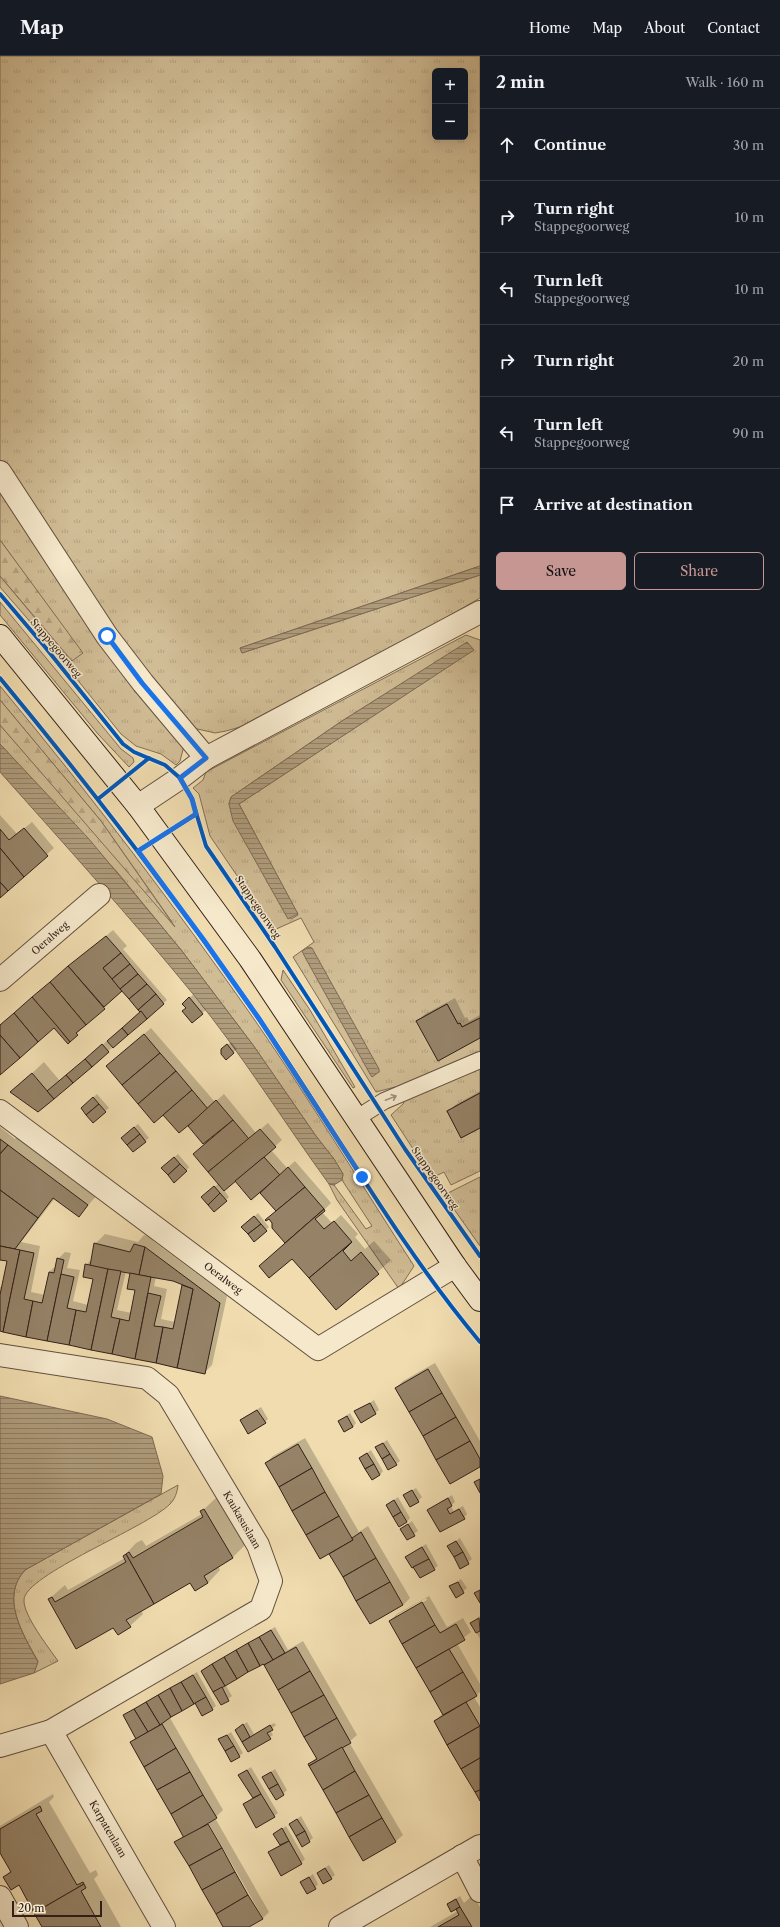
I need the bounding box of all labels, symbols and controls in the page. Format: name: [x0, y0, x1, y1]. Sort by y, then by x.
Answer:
text: Map: [20, 16, 64, 39]
text: Home: [529, 19, 570, 37]
text: Map: [592, 19, 622, 37]
text: About: [644, 19, 685, 37]
text: Contact: [707, 19, 760, 37]
map controls: [432, 68, 468, 140]
button: +: [432, 68, 468, 104]
text: 2 min: [496, 72, 545, 92]
text: Walk · 160 m: [685, 74, 764, 90]
button: −: [432, 104, 468, 140]
icon: ahead: [496, 134, 518, 156]
text: Continue: [534, 135, 606, 154]
text: 30 m: [733, 137, 764, 153]
text: Turn right: [534, 199, 614, 218]
icon: right: [496, 206, 518, 228]
text: 10 m: [735, 209, 764, 225]
text: Stappegoorweg: [534, 218, 629, 234]
text: Turn left: [534, 271, 603, 290]
icon: left: [496, 278, 518, 300]
text: 10 m: [735, 281, 764, 297]
text: Stappegoorweg: [534, 290, 629, 306]
icon: right: [496, 350, 518, 372]
text: Turn right: [534, 351, 614, 370]
text: 20 m: [733, 353, 764, 369]
text: Turn left: [534, 415, 603, 434]
icon: left: [496, 422, 518, 444]
text: 90 m: [733, 425, 764, 441]
text: Stappegoorweg: [534, 434, 629, 450]
icon: arrive: [496, 494, 518, 516]
text: Arrive at destination: [534, 495, 693, 514]
button: Save: [496, 552, 626, 590]
button: Share: [634, 552, 764, 590]
street label: Stappegoorweg: [27, 616, 85, 681]
route start: [98, 627, 116, 645]
street label: Stappegoorweg: [232, 873, 284, 942]
street label: Oeralweg: [29, 918, 72, 958]
one-way arrow: [384, 1094, 396, 1102]
street label: Stappegoorweg: [409, 1144, 462, 1212]
route end: [353, 1168, 371, 1186]
street label: Oeralweg: [201, 1259, 246, 1297]
street label: Kaukasuslaan: [220, 1489, 264, 1552]
street label: Karpatenlaan: [86, 1798, 130, 1861]
scale bar: [12, 1899, 102, 1918]
text: 20 m: [18, 1901, 44, 1915]

